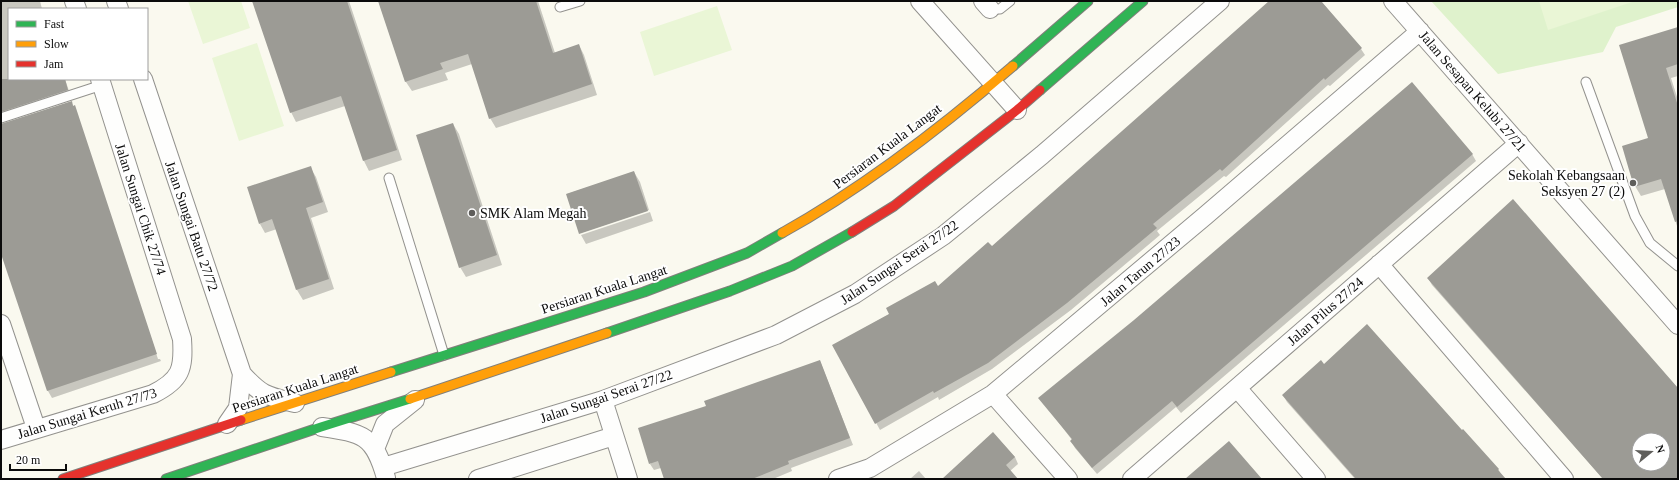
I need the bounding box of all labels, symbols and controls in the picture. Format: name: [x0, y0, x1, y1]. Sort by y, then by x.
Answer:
legend: [8, 8, 148, 80]
text: Fast: [44, 17, 65, 31]
street label: Jalan Sesapan Kelubi 27/21: [1416, 28, 1529, 155]
text: Slow: [44, 37, 69, 51]
text: Jam: [44, 57, 64, 71]
street label: Persiaran Kuala Langat: [830, 101, 944, 192]
street label: Jalan Sungai Chik 27/74: [112, 142, 169, 277]
street label: Jalan Sungai Batu 27/72: [162, 159, 221, 293]
place label: Sekolah Kebangsaan Seksyen 27 (2): [1508, 168, 1625, 200]
marker: Sekolah Kebangsaan Seksyen 27 (2): [1628, 178, 1638, 188]
place label: SMK Alam Megah: [480, 206, 587, 221]
marker: SMK Alam Megah: [467, 208, 477, 218]
street label: Jalan Sungai Serai 27/22: [838, 217, 961, 307]
street label: Jalan Tarun 27/23: [1097, 234, 1183, 309]
street label: Persiaran Kuala Langat: [539, 262, 669, 317]
street label: Jalan Pilus 27/24: [1284, 274, 1366, 348]
street label: Persiaran Kuala Langat: [230, 361, 360, 416]
street label: Jalan Sungai Serai 27/22: [538, 367, 674, 426]
street label: Jalan Sungai Keruh 27/73: [16, 385, 159, 442]
north arrow: [1631, 432, 1671, 472]
text: N: [1654, 443, 1667, 455]
scale bar: [10, 446, 66, 472]
text: 20 m: [16, 453, 41, 467]

